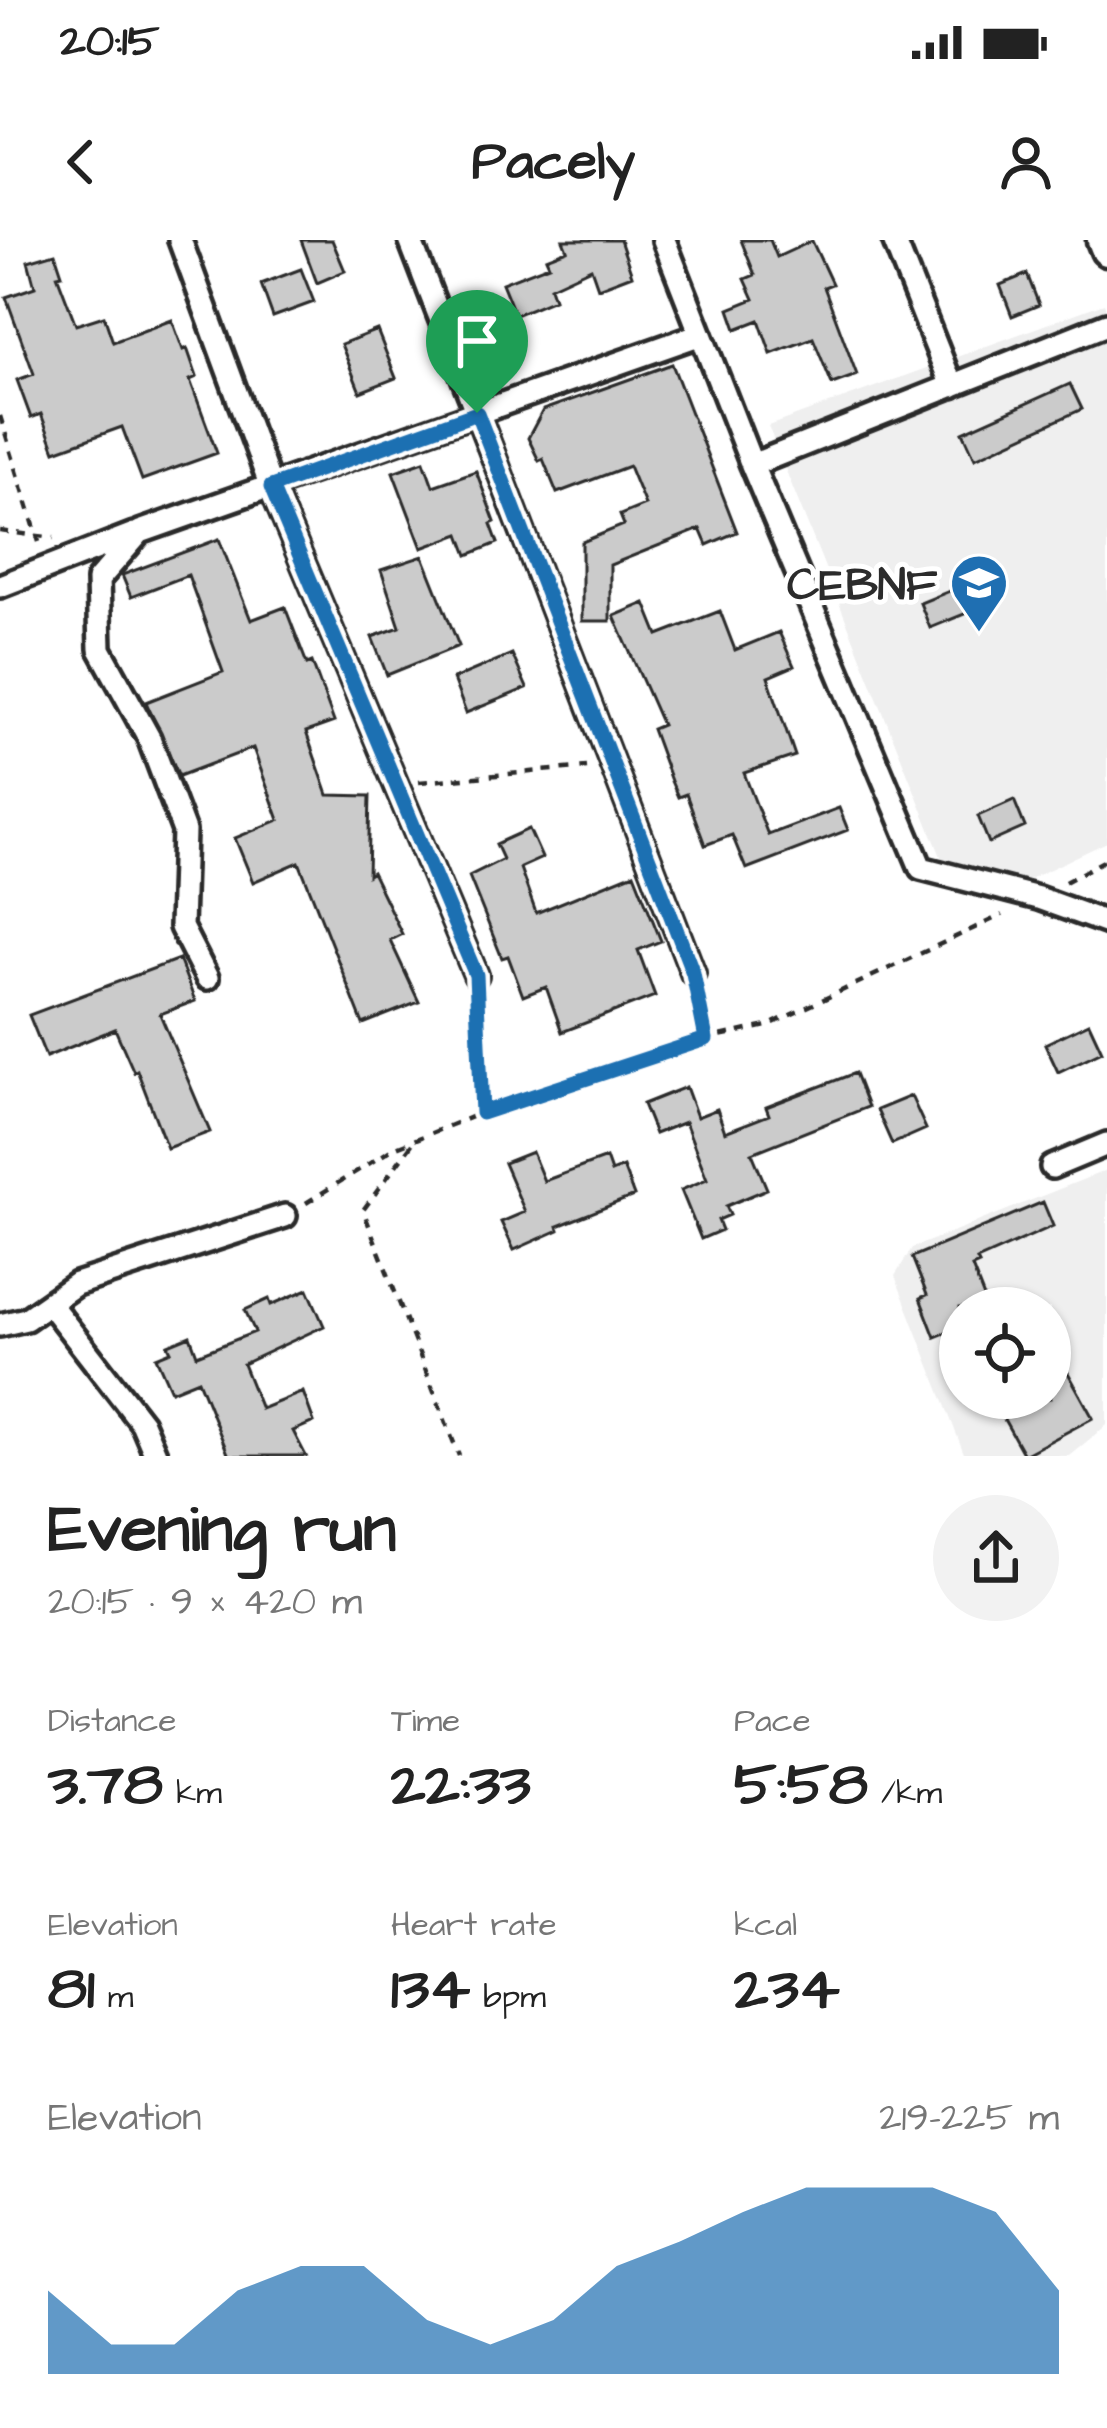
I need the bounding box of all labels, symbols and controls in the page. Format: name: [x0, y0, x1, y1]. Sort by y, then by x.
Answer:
text: 20:15: [60, 11, 159, 73]
text: Pacely: [472, 125, 635, 200]
icon: back: [48, 129, 114, 195]
icon: person: [993, 129, 1059, 195]
pin: [426, 290, 528, 413]
icon: arrive: [444, 308, 510, 374]
school or university icon: CEBNF: [948, 552, 1010, 634]
place label: CEBNF: [787, 555, 938, 617]
map controls: [939, 1287, 1071, 1419]
button: locate: [939, 1287, 1071, 1419]
text: Evening run: [48, 1485, 396, 1577]
button: share: [933, 1495, 1059, 1621]
text: 20:15 · 9 × 420 m: [48, 1576, 362, 1630]
text: Distance: [48, 1698, 176, 1744]
text: Time: [391, 1698, 460, 1744]
text: Pace: [734, 1698, 811, 1744]
text: 3.78: [48, 1744, 163, 1827]
text: 22:33: [391, 1744, 531, 1827]
text: 5:58: [734, 1744, 868, 1827]
text: km: [163, 1770, 222, 1816]
text: /km: [868, 1770, 942, 1816]
text: Elevation: [48, 1902, 178, 1948]
text: Heart rate: [391, 1902, 557, 1948]
text: kcal: [734, 1902, 797, 1948]
text: 81: [48, 1948, 95, 2031]
text: 134: [391, 1948, 470, 2031]
text: 234: [734, 1948, 840, 2031]
text: m: [95, 1974, 134, 2020]
text: bpm: [470, 1974, 546, 2020]
text: Elevation: [48, 2092, 202, 2146]
text: 219–225 m: [879, 2092, 1059, 2146]

